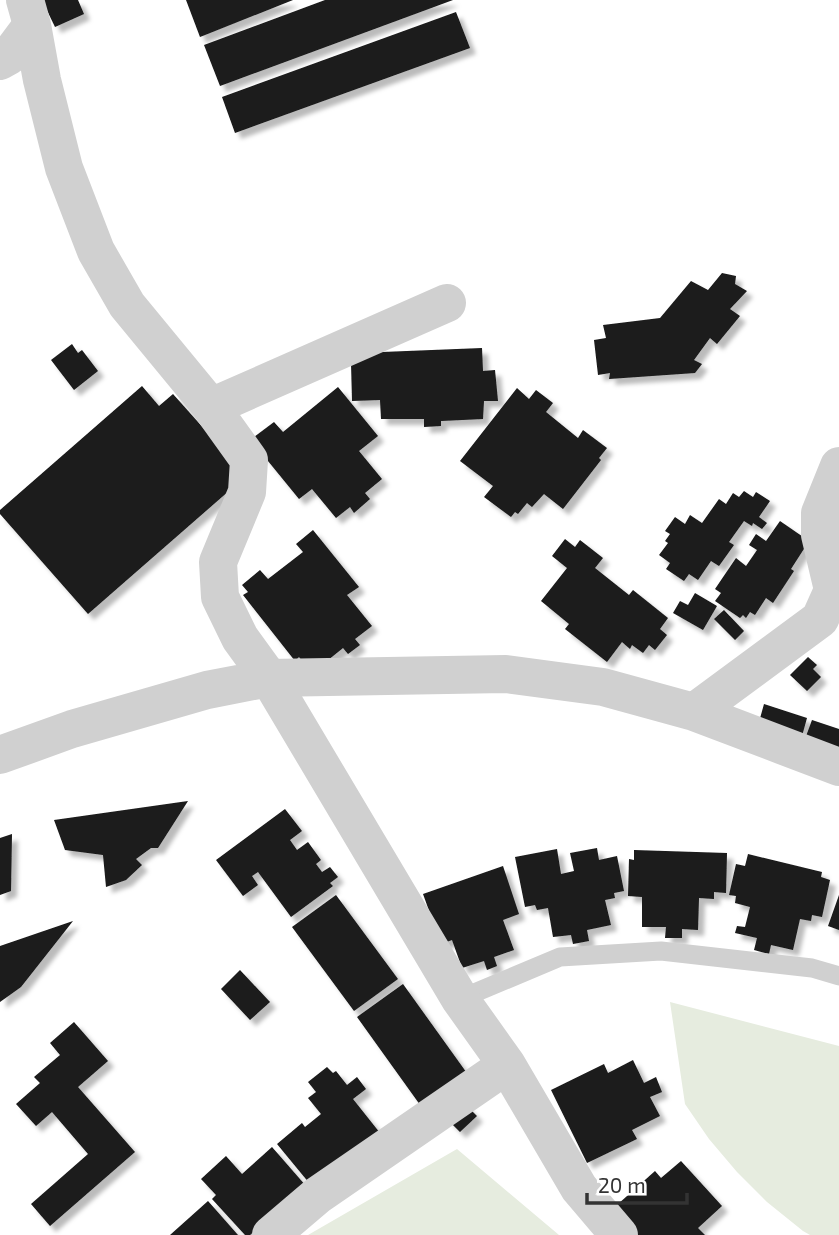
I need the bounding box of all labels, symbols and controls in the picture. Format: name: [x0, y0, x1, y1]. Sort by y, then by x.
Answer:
scale bar: [587, 1162, 687, 1206]
text: 20 m: [598, 1172, 646, 1197]

